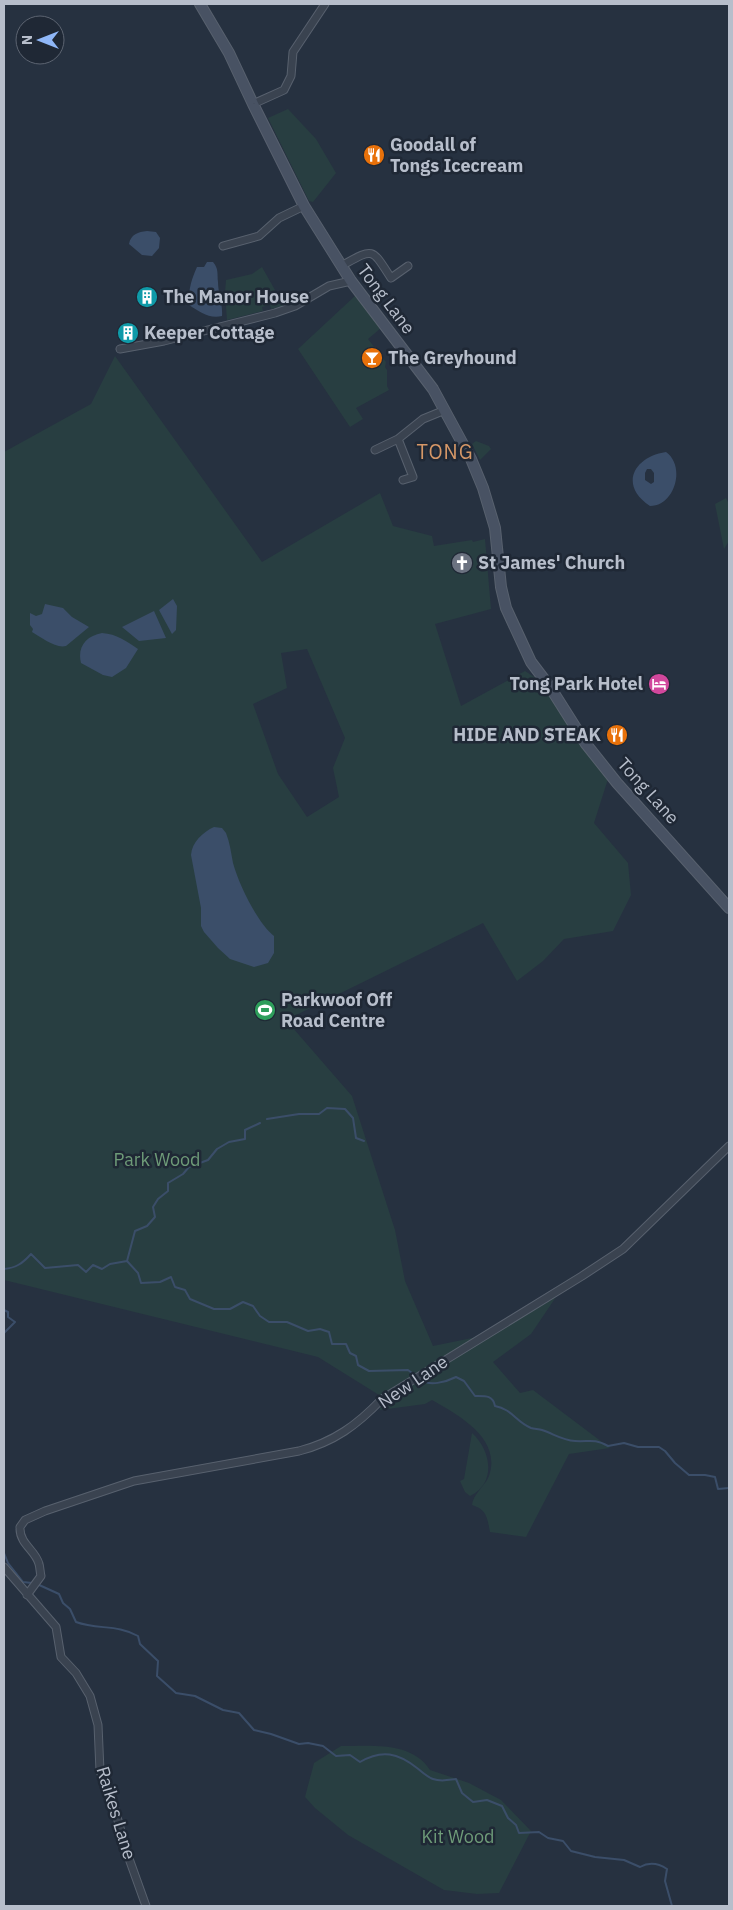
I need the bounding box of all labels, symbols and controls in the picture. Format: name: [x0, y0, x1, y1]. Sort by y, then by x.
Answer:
north arrow: [15, 15, 65, 65]
text: N: [18, 35, 36, 45]
place label: Goodall of Tongs Icecream: [390, 133, 523, 177]
restaurant icon: Goodall of Tongs Icecream: [362, 143, 386, 167]
street label: Tong Lane: [353, 259, 420, 338]
building icon: The Manor House: [135, 285, 159, 309]
place label: The Manor House: [163, 285, 309, 308]
building icon: Keeper Cottage: [116, 321, 140, 345]
place label: Keeper Cottage: [144, 321, 275, 344]
bar icon: The Greyhound: [360, 346, 384, 370]
place label: The Greyhound: [388, 346, 517, 369]
district label: TONG: [416, 438, 474, 465]
church icon: St James' Church: [450, 551, 474, 575]
place label: St James' Church: [478, 551, 625, 574]
place label: Tong Park Hotel: [509, 672, 644, 695]
hotel icon: Tong Park Hotel: [647, 672, 671, 696]
place label: HIDE AND STEAK: [453, 723, 601, 746]
restaurant icon: HIDE AND STEAK: [605, 723, 629, 747]
street label: Tong Lane: [612, 753, 684, 829]
place label: Parkwoof Off Road Centre: [281, 988, 393, 1032]
sports icon: Parkwoof Off Road Centre: [253, 998, 277, 1022]
park label: Park Wood: [113, 1148, 201, 1171]
street label: New Lane: [373, 1350, 452, 1413]
street label: Raikes Lane: [91, 1763, 142, 1862]
park label: Kit Wood: [422, 1825, 494, 1848]

